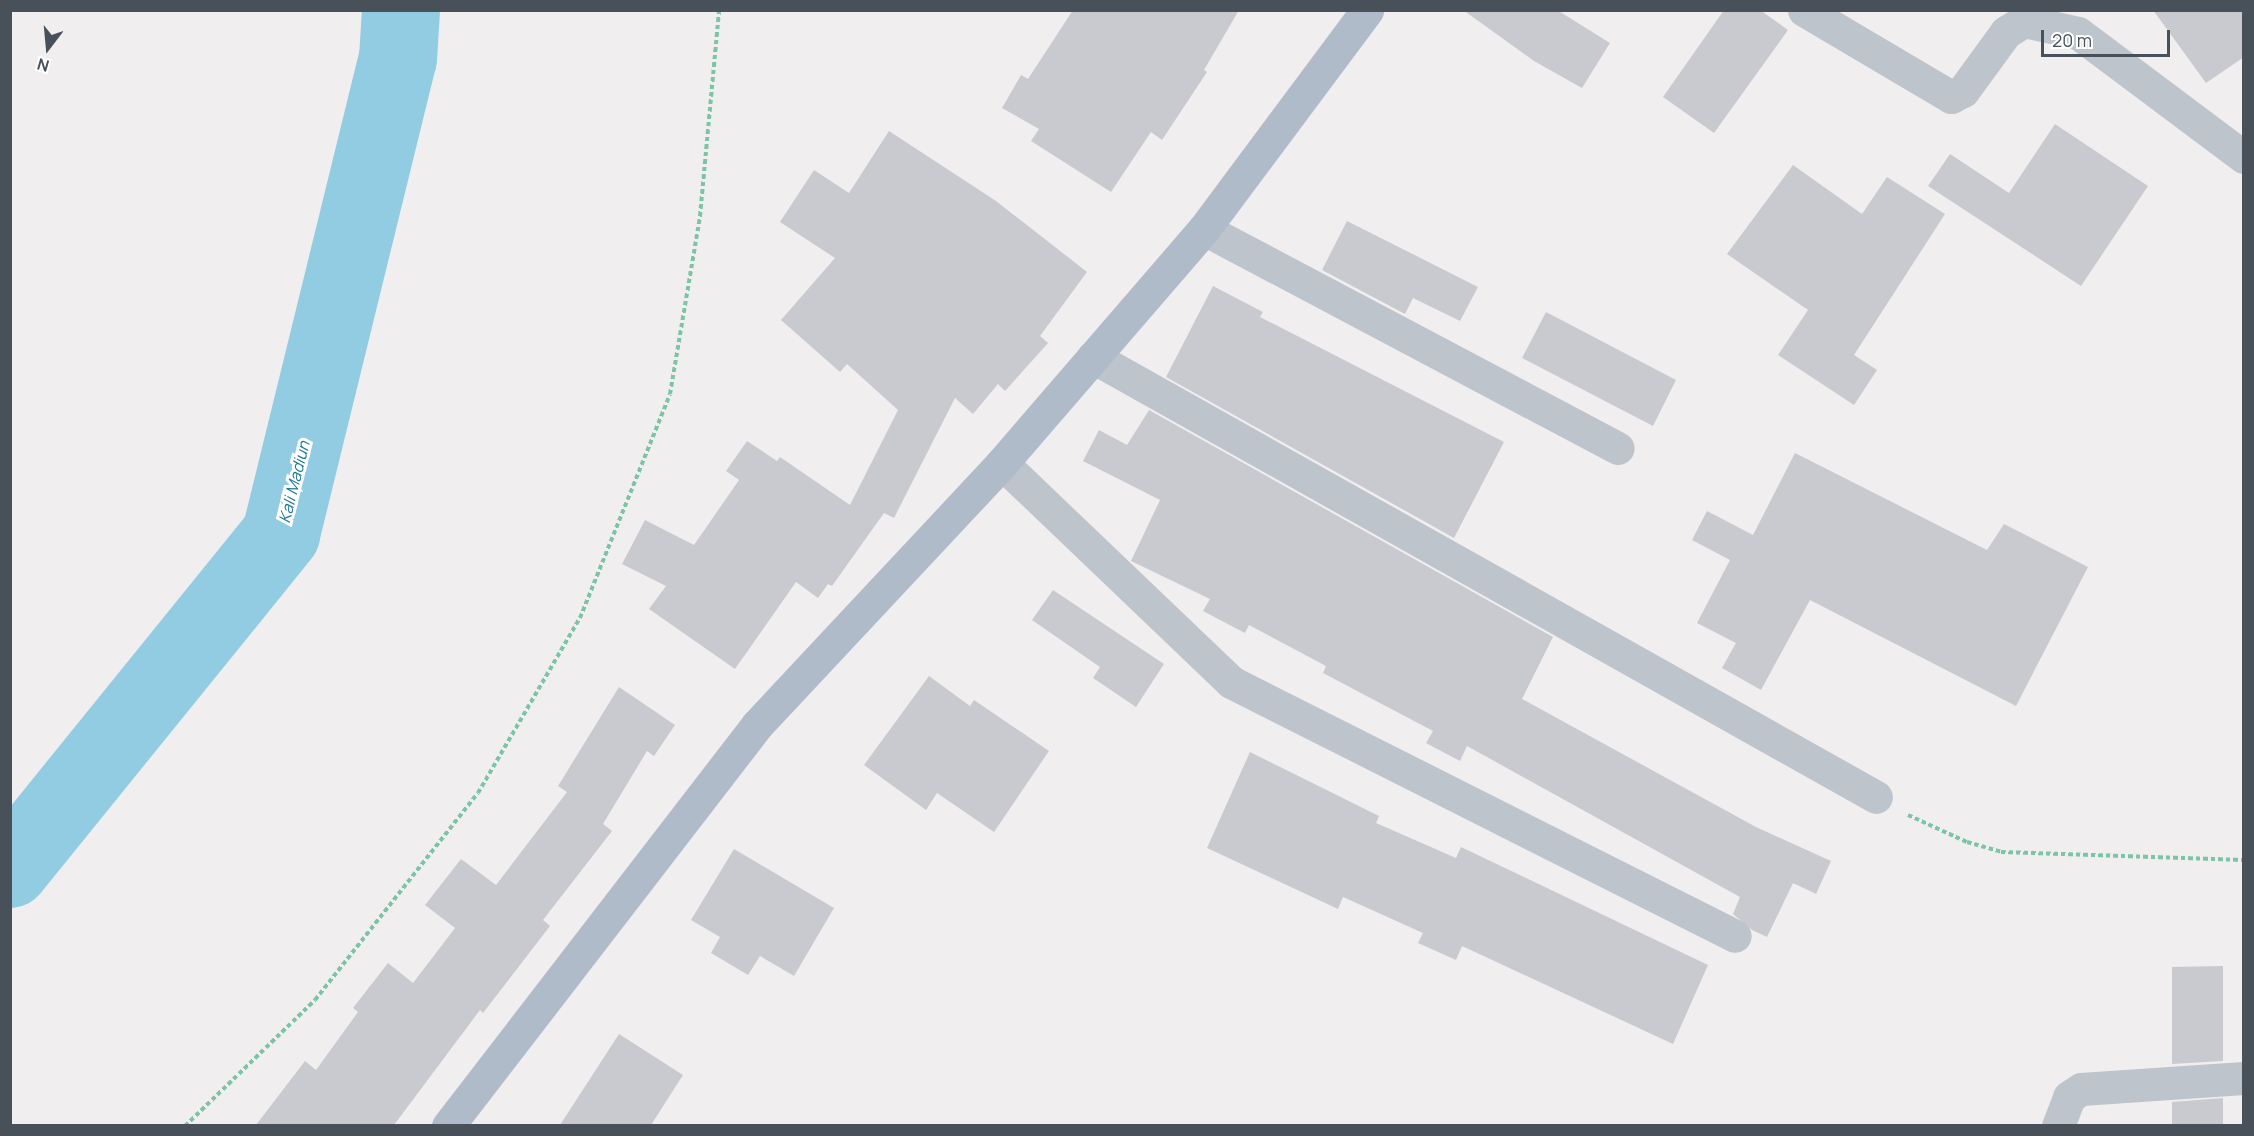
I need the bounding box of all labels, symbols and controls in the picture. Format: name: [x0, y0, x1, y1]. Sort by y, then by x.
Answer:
north arrow: [18, 18, 78, 78]
scale bar: [2044, 18, 2173, 56]
text: 20 m: [2052, 28, 2092, 52]
text: N: [34, 53, 52, 77]
water label: Kali Madiun: [275, 439, 313, 525]

